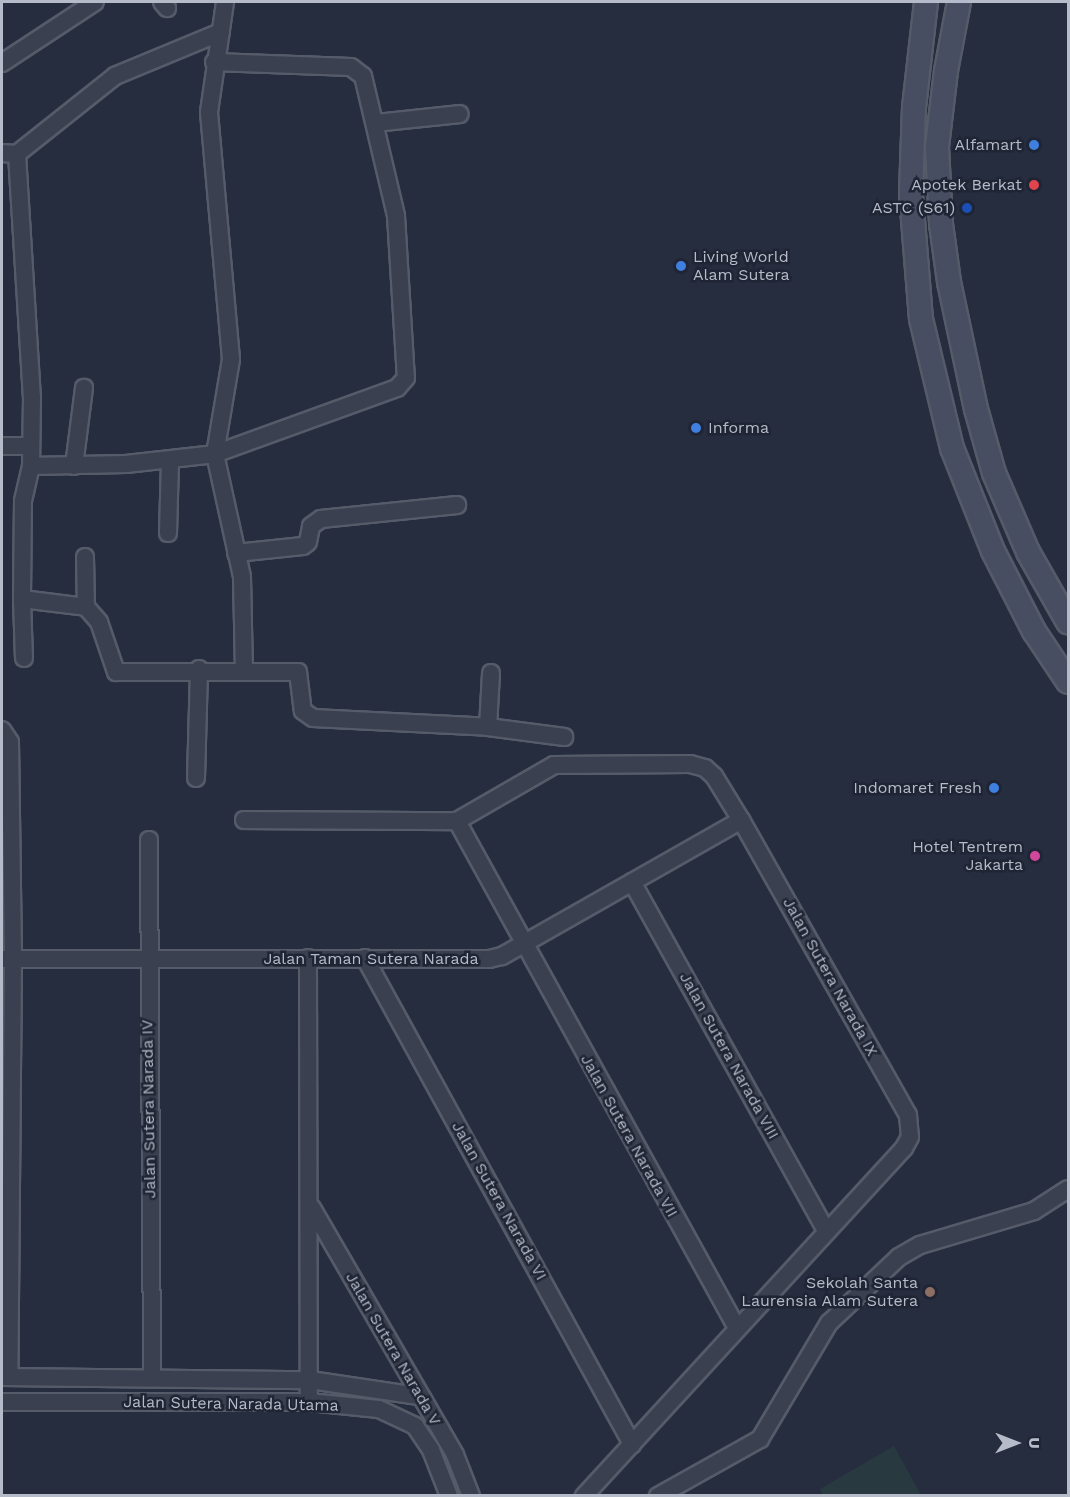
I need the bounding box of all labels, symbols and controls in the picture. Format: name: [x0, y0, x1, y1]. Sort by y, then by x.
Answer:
place label: Alfamart: [955, 135, 1022, 155]
marker: Alfamart: [1027, 138, 1041, 152]
place label: Apotek Berkat: [911, 175, 1022, 195]
marker: Apotek Berkat: [1027, 178, 1041, 192]
place label: ASTC (S61): [872, 198, 955, 218]
marker: ASTC (S61): [960, 201, 974, 215]
place label: Living World Alam Sutera: [693, 247, 790, 285]
marker: Living World Alam Sutera: [674, 259, 688, 273]
place label: Informa: [708, 418, 769, 438]
marker: Informa: [689, 421, 703, 435]
place label: Indomaret Fresh: [853, 778, 982, 798]
marker: Indomaret Fresh: [987, 781, 1001, 795]
place label: Hotel Tentrem Jakarta: [911, 837, 1023, 875]
marker: Hotel Tentrem Jakarta: [1028, 849, 1042, 863]
street label: Jalan Sutera Narada IX: [778, 894, 882, 1060]
street label: Jalan Taman Sutera Narada: [263, 949, 479, 969]
street label: Jalan Sutera Narada VIII: [675, 969, 783, 1143]
street label: Jalan Sutera Narada IV: [138, 1019, 160, 1199]
street label: Jalan Sutera Narada VII: [576, 1051, 682, 1221]
street label: Jalan Sutera Narada VI: [447, 1118, 551, 1284]
street label: Jalan Sutera Narada V: [341, 1268, 445, 1430]
place label: Sekolah Santa Laurensia Alam Sutera: [740, 1273, 918, 1311]
marker: Sekolah Santa Laurensia Alam Sutera: [923, 1285, 937, 1299]
street label: Jalan Sutera Narada Utama: [123, 1393, 339, 1415]
north arrow: [986, 1413, 1046, 1473]
text: U: [1025, 1437, 1044, 1449]

